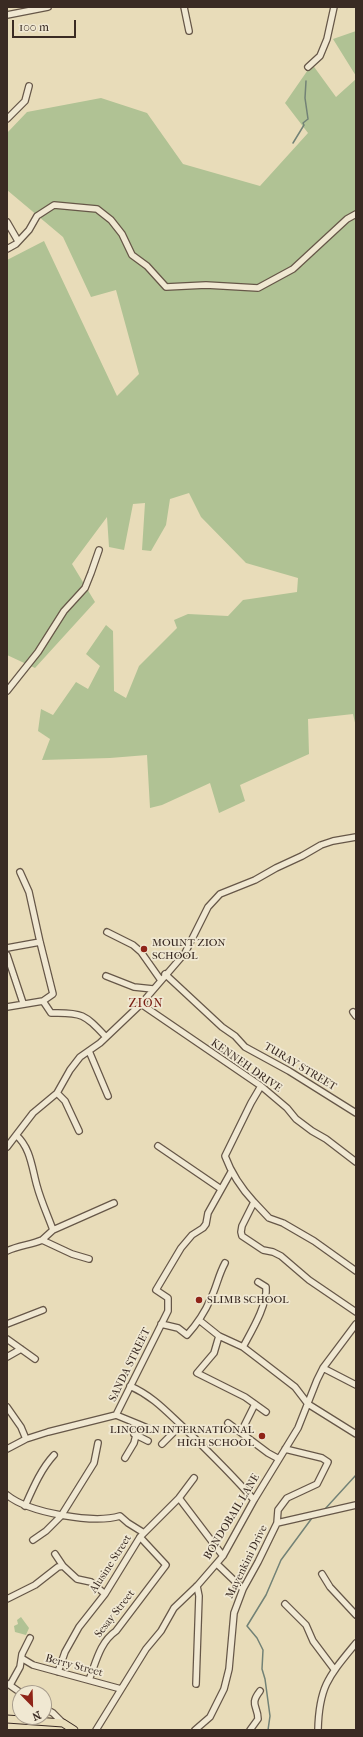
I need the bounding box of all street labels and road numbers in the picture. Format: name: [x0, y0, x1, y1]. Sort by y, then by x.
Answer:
street label: KENNEH DRIVE: [208, 1037, 284, 1095]
street label: TURAY STREET: [261, 1040, 339, 1094]
street label: SANDA STREET: [106, 1326, 154, 1404]
street label: BONDOBAIL LANE: [201, 1472, 263, 1562]
street label: Mayenkini Drive: [223, 1523, 271, 1601]
street label: Alusine Street: [87, 1532, 135, 1596]
street label: Sesay Street: [92, 1587, 138, 1641]
street label: Berry Street: [44, 1652, 104, 1680]

